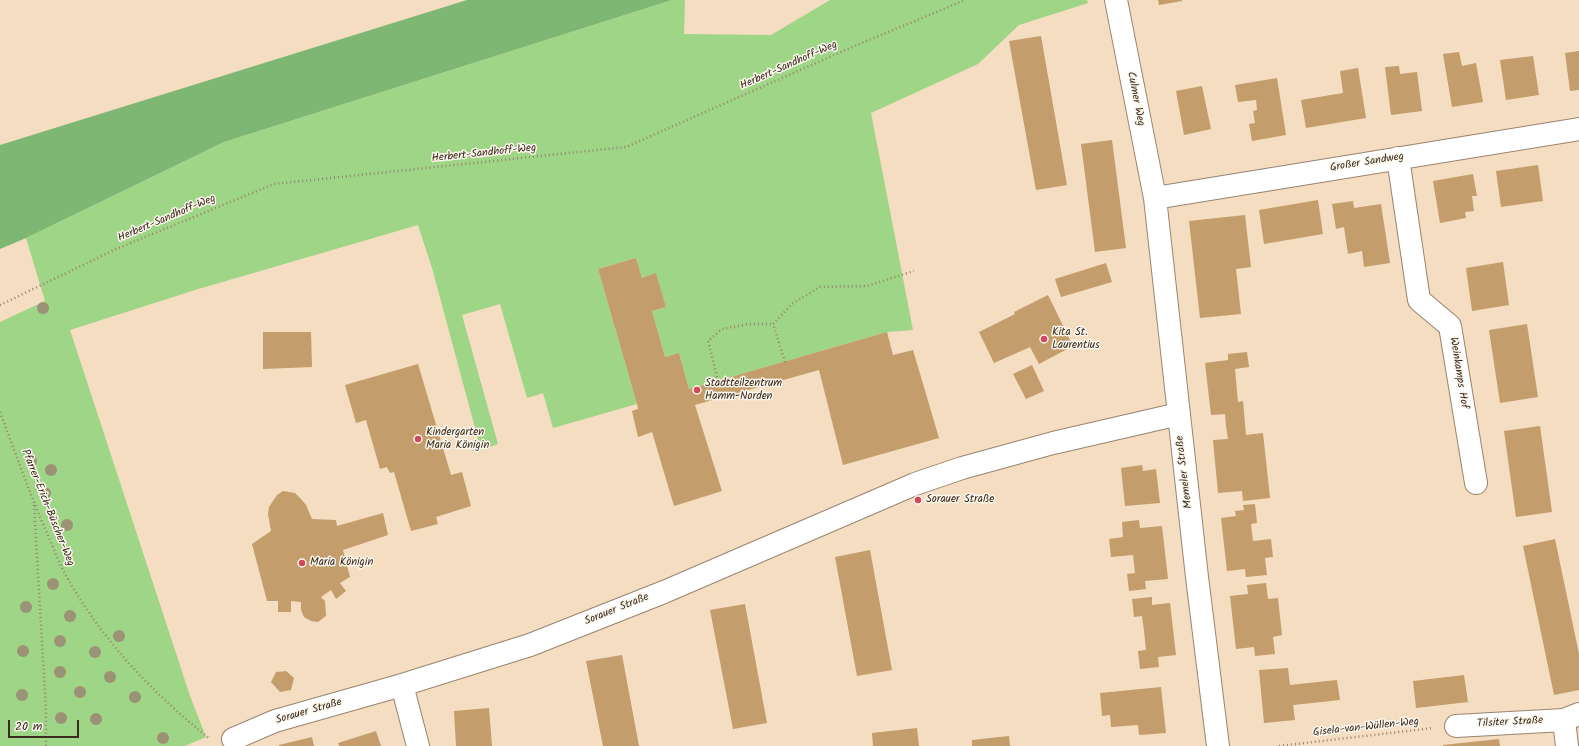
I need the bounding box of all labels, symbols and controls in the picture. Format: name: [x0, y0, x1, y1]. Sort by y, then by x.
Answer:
street label: Herbert-Sandhoff-Weg: [738, 39, 840, 93]
street label: Culmer Weg: [1123, 71, 1147, 127]
street label: Herbert-Sandhoff-Weg: [431, 142, 537, 166]
street label: Großer Sandweg: [1329, 151, 1405, 175]
street label: Herbert-Sandhoff-Weg: [116, 192, 218, 246]
place label: Kita St. Laurentius: [1052, 326, 1100, 352]
marker: Kita St. Laurentius: [1039, 334, 1049, 344]
street label: Weinkamps Hof: [1446, 336, 1470, 410]
place label: Stadtteilzentrum Hamm-Norden: [705, 377, 782, 403]
marker: Stadtteilzentrum Hamm-Norden: [692, 385, 702, 395]
place label: Kindergarten Maria Königin: [426, 426, 489, 452]
marker: Kindergarten Maria Königin: [413, 434, 423, 444]
street label: Memeler Straße: [1174, 435, 1196, 509]
street label: Pfarrer-Erich-Büscher-Weg: [17, 448, 77, 568]
place label: Sorauer Straße: [926, 493, 994, 507]
marker: Sorauer Straße: [913, 495, 923, 505]
place label: Maria Königin: [310, 556, 373, 570]
marker: Maria Königin: [297, 558, 307, 568]
street label: Sorauer Straße: [583, 591, 651, 629]
street label: Sorauer Straße: [274, 696, 344, 728]
scale bar: [10, 712, 81, 738]
street label: Tilsiter Straße: [1477, 715, 1543, 731]
street label: Gisela-van-Wüllen-Weg: [1312, 716, 1420, 740]
text: 20 m: [15, 717, 42, 736]

